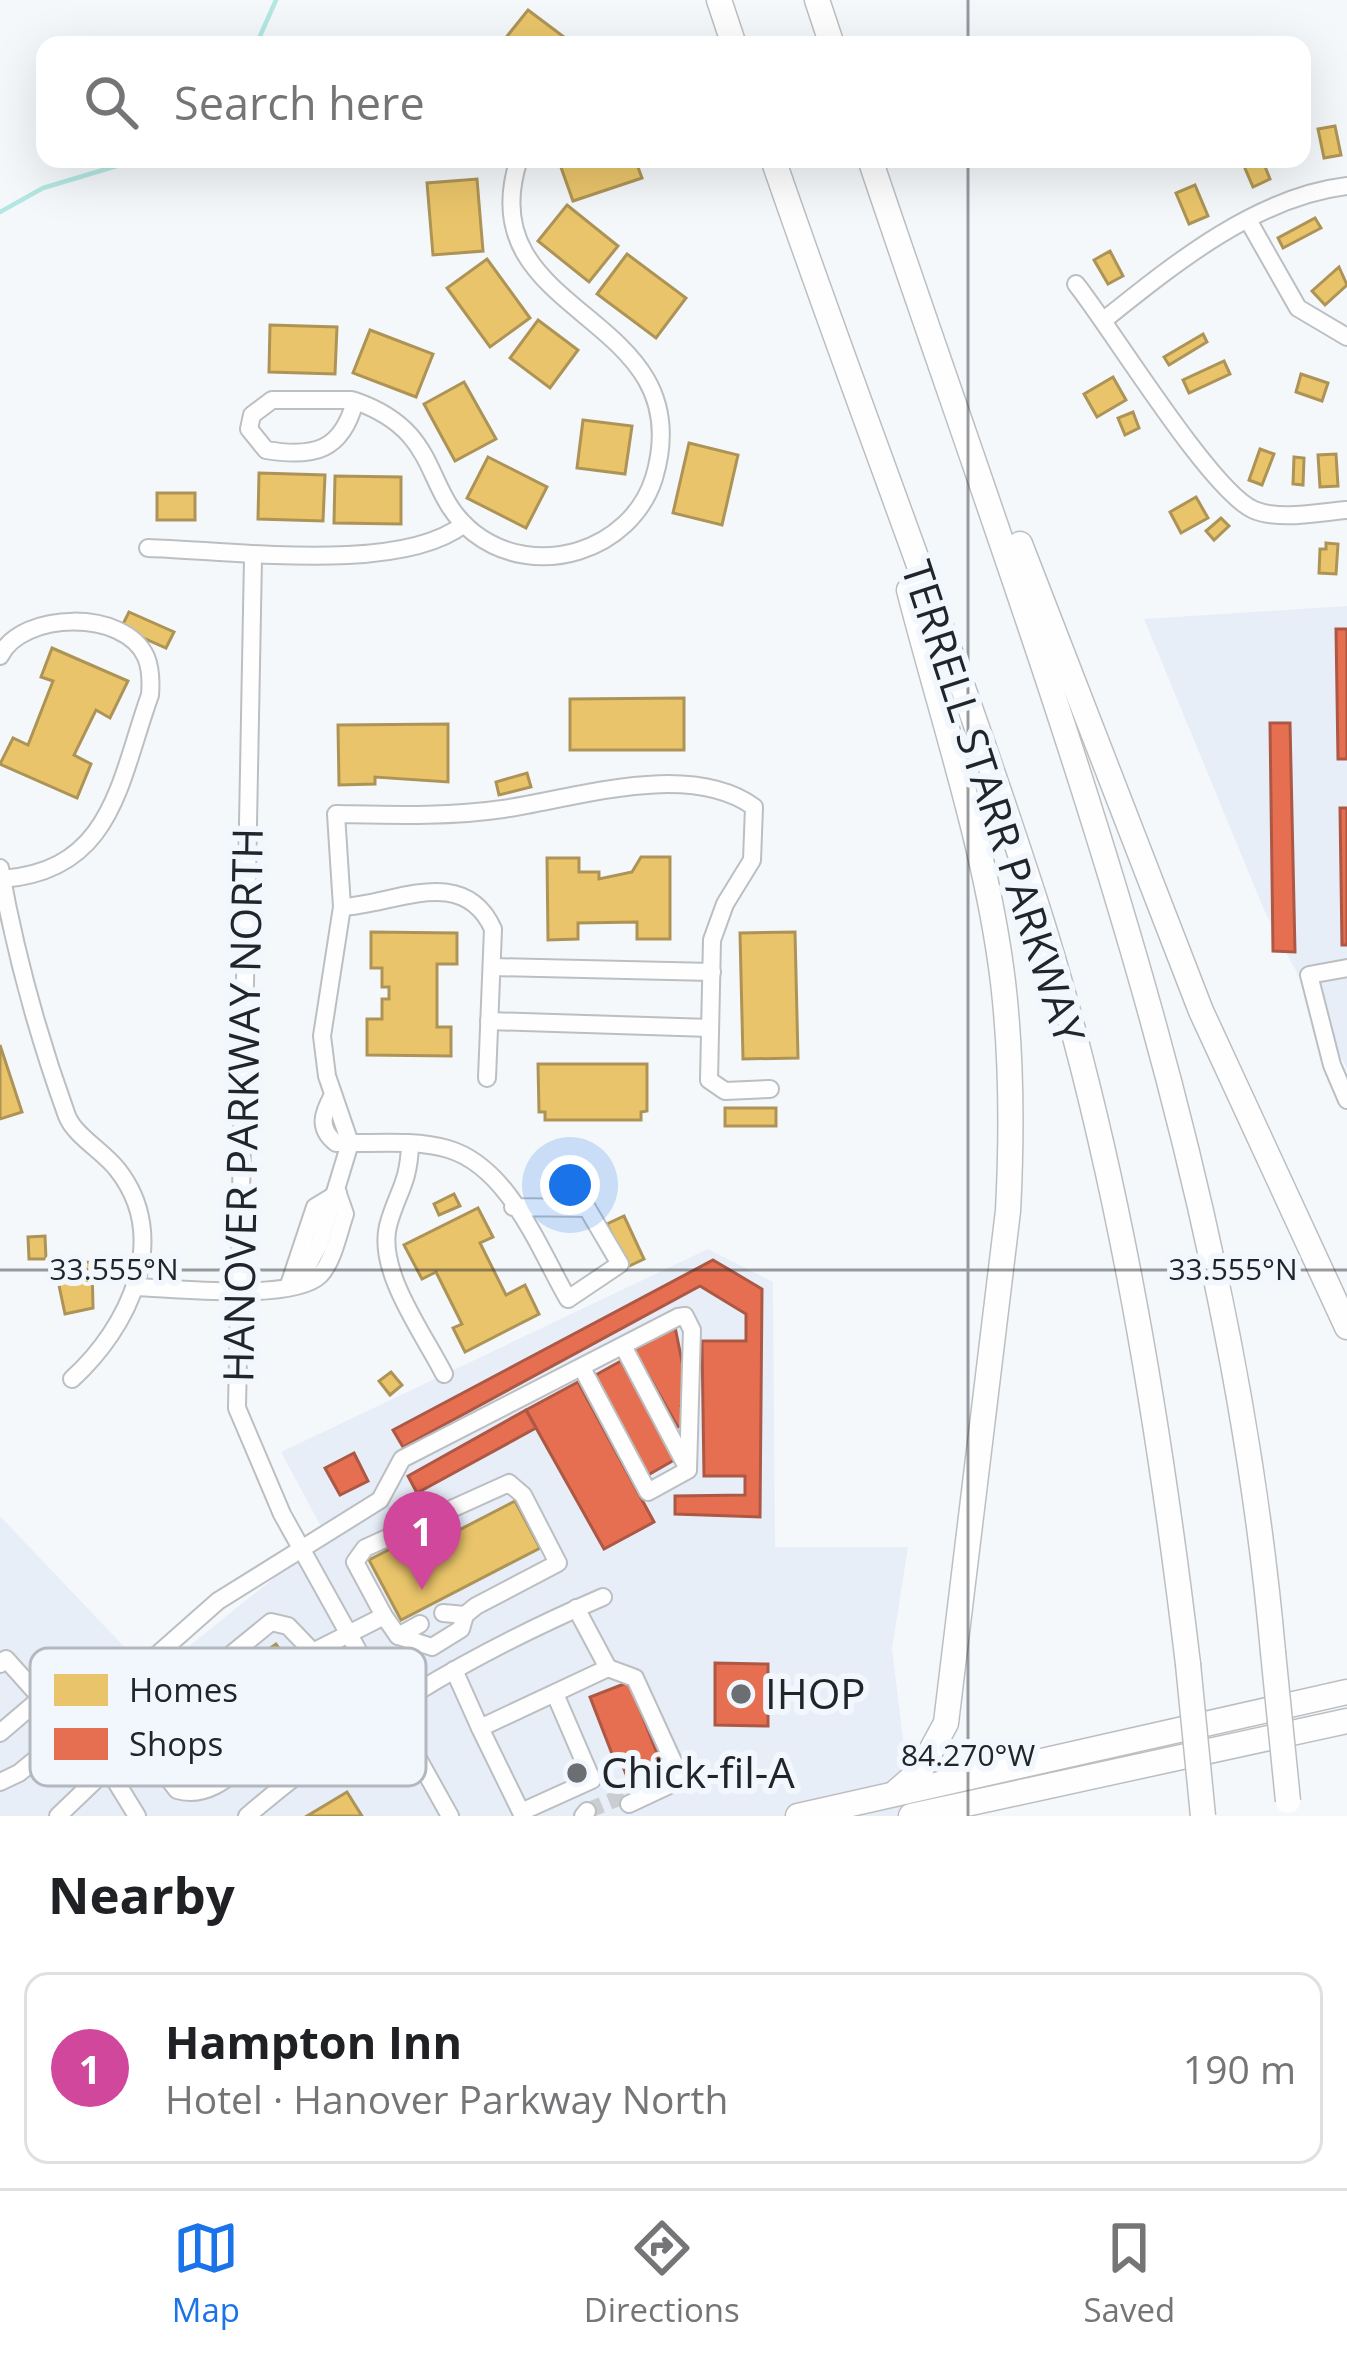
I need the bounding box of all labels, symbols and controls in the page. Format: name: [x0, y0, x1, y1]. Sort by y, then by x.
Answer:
search box: [36, 36, 1311, 168]
icon: search: [78, 69, 144, 135]
text: Search here: [174, 72, 425, 133]
street label: TERRELL STARR PARKWAY: [889, 553, 1100, 1051]
street label: HANOVER PARKWAY NORTH: [208, 827, 275, 1383]
your location: [540, 1155, 600, 1215]
text: 33.555°N: [49, 1248, 179, 1289]
text: 33.555°N: [1168, 1248, 1298, 1289]
pin: 1: [383, 1491, 461, 1590]
legend: [30, 1648, 426, 1786]
place label: IHOP: [765, 1664, 866, 1721]
text: Homes: [129, 1667, 238, 1712]
marker: IHOP: [728, 1681, 754, 1707]
text: Shops: [129, 1721, 223, 1766]
text: 84.270°W: [901, 1734, 1035, 1775]
place label: Chick-fil-A: [601, 1743, 795, 1800]
marker: Chick-fil-A: [564, 1760, 590, 1786]
text: Nearby: [48, 1859, 235, 1929]
text: Hampton Inn: [165, 2011, 462, 2072]
text: 1: [79, 2042, 101, 2095]
text: 190 m: [1183, 2042, 1296, 2095]
text: Hotel · Hanover Parkway North: [165, 2072, 728, 2125]
tab: Map: [172, 2215, 240, 2332]
tab: Directions: [584, 2215, 740, 2332]
tab: Saved: [1083, 2215, 1175, 2332]

